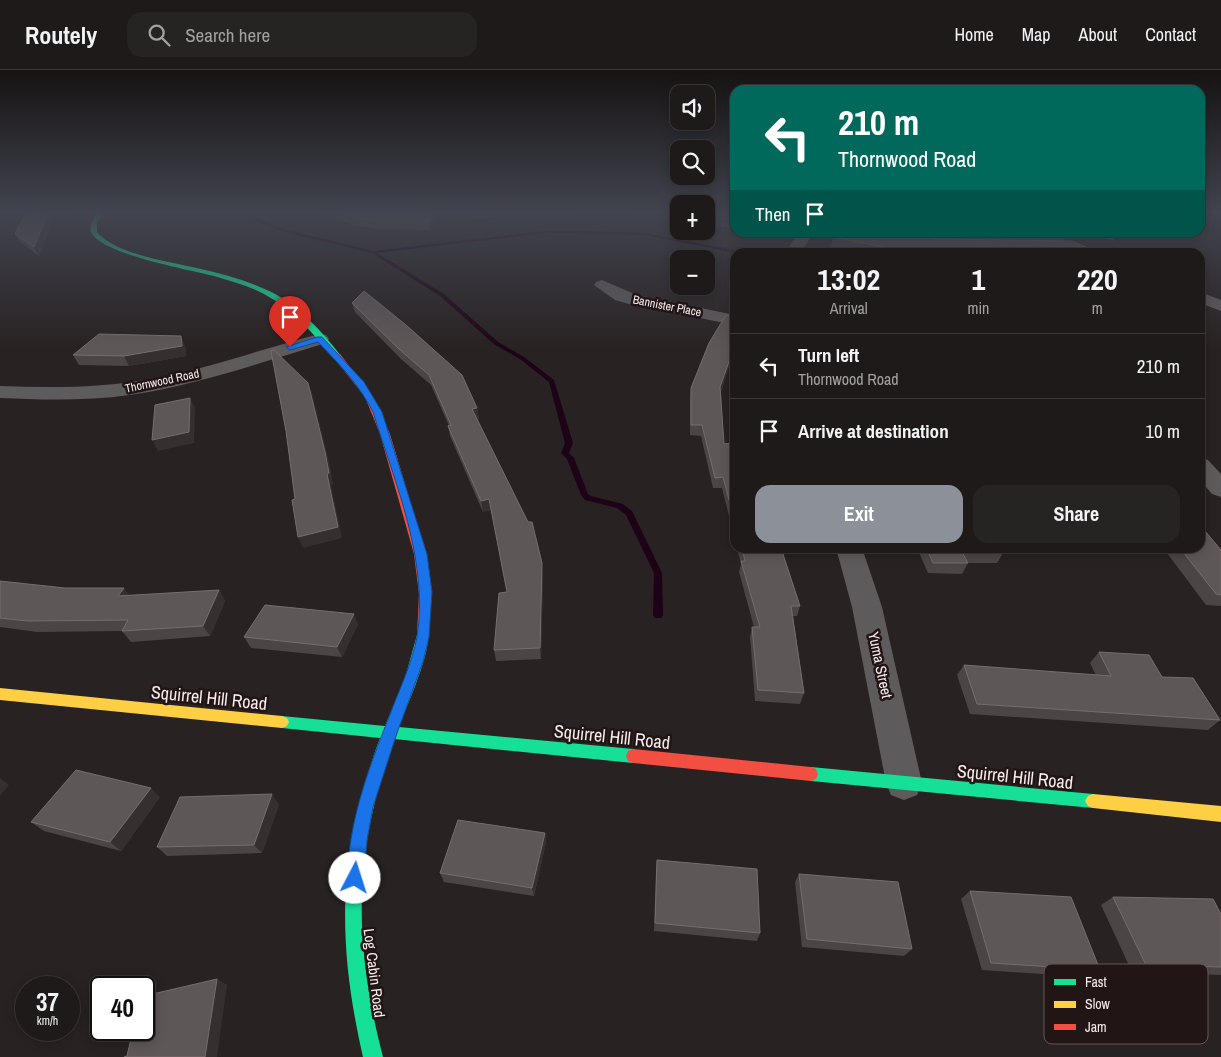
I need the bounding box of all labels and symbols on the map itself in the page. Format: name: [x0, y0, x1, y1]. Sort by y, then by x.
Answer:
street label: Bannister Place: [631, 292, 703, 320]
pin: [269, 296, 311, 347]
street label: Thornwood Road: [123, 365, 201, 397]
street label: Yuma Street: [863, 630, 898, 701]
street label: Squirrel Hill Road: [150, 679, 268, 716]
street label: Squirrel Hill Road: [553, 718, 671, 755]
street label: Squirrel Hill Road: [956, 758, 1074, 795]
position arrow: [328, 851, 380, 903]
street label: Log Cabin Road: [359, 927, 390, 1019]
legend: [1044, 964, 1208, 1044]
text: Fast: [1085, 973, 1107, 991]
speed limit sign: 40: [90, 976, 155, 1041]
text: Slow: [1085, 995, 1111, 1013]
text: Jam: [1085, 1018, 1107, 1036]

